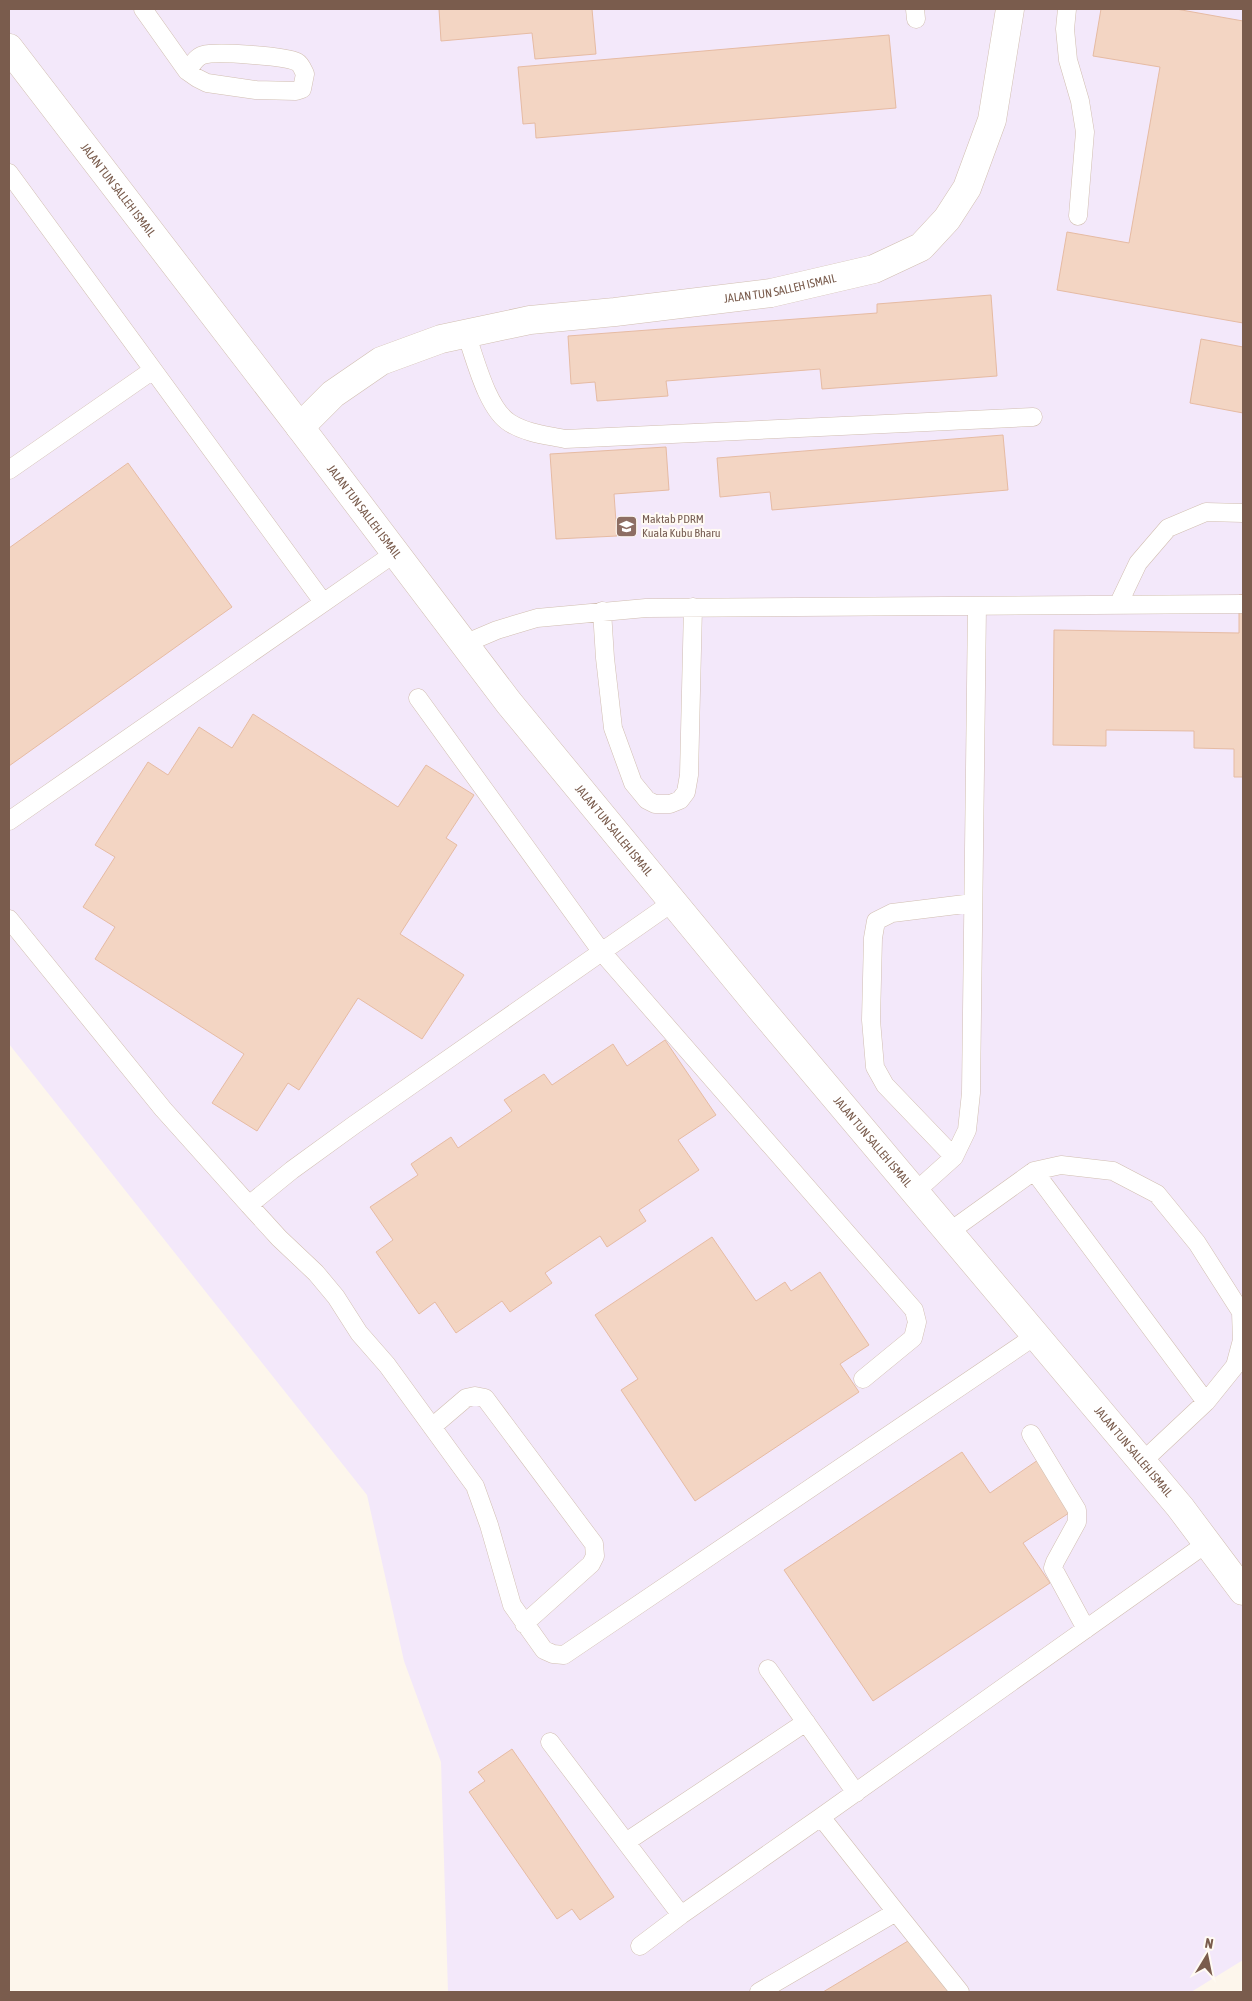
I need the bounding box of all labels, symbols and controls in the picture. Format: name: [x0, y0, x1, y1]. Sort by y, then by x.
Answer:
street label: JALAN TUN SALLEH ISMAIL: [78, 141, 158, 240]
street label: JALAN TUN SALLEH ISMAIL: [723, 271, 838, 306]
street label: JALAN TUN SALLEH ISMAIL: [324, 462, 404, 562]
place label: Maktab PDRM Kuala Kubu Bharu: [642, 512, 721, 540]
school or university icon: Maktab PDRM Kuala Kubu Bharu: [614, 514, 638, 538]
street label: JALAN TUN SALLEH ISMAIL: [572, 782, 656, 879]
street label: JALAN TUN SALLEH ISMAIL: [831, 1094, 915, 1190]
street label: JALAN TUN SALLEH ISMAIL: [1091, 1404, 1176, 1500]
north arrow: [1182, 1931, 1232, 1981]
text: N: [1204, 1935, 1215, 1952]

